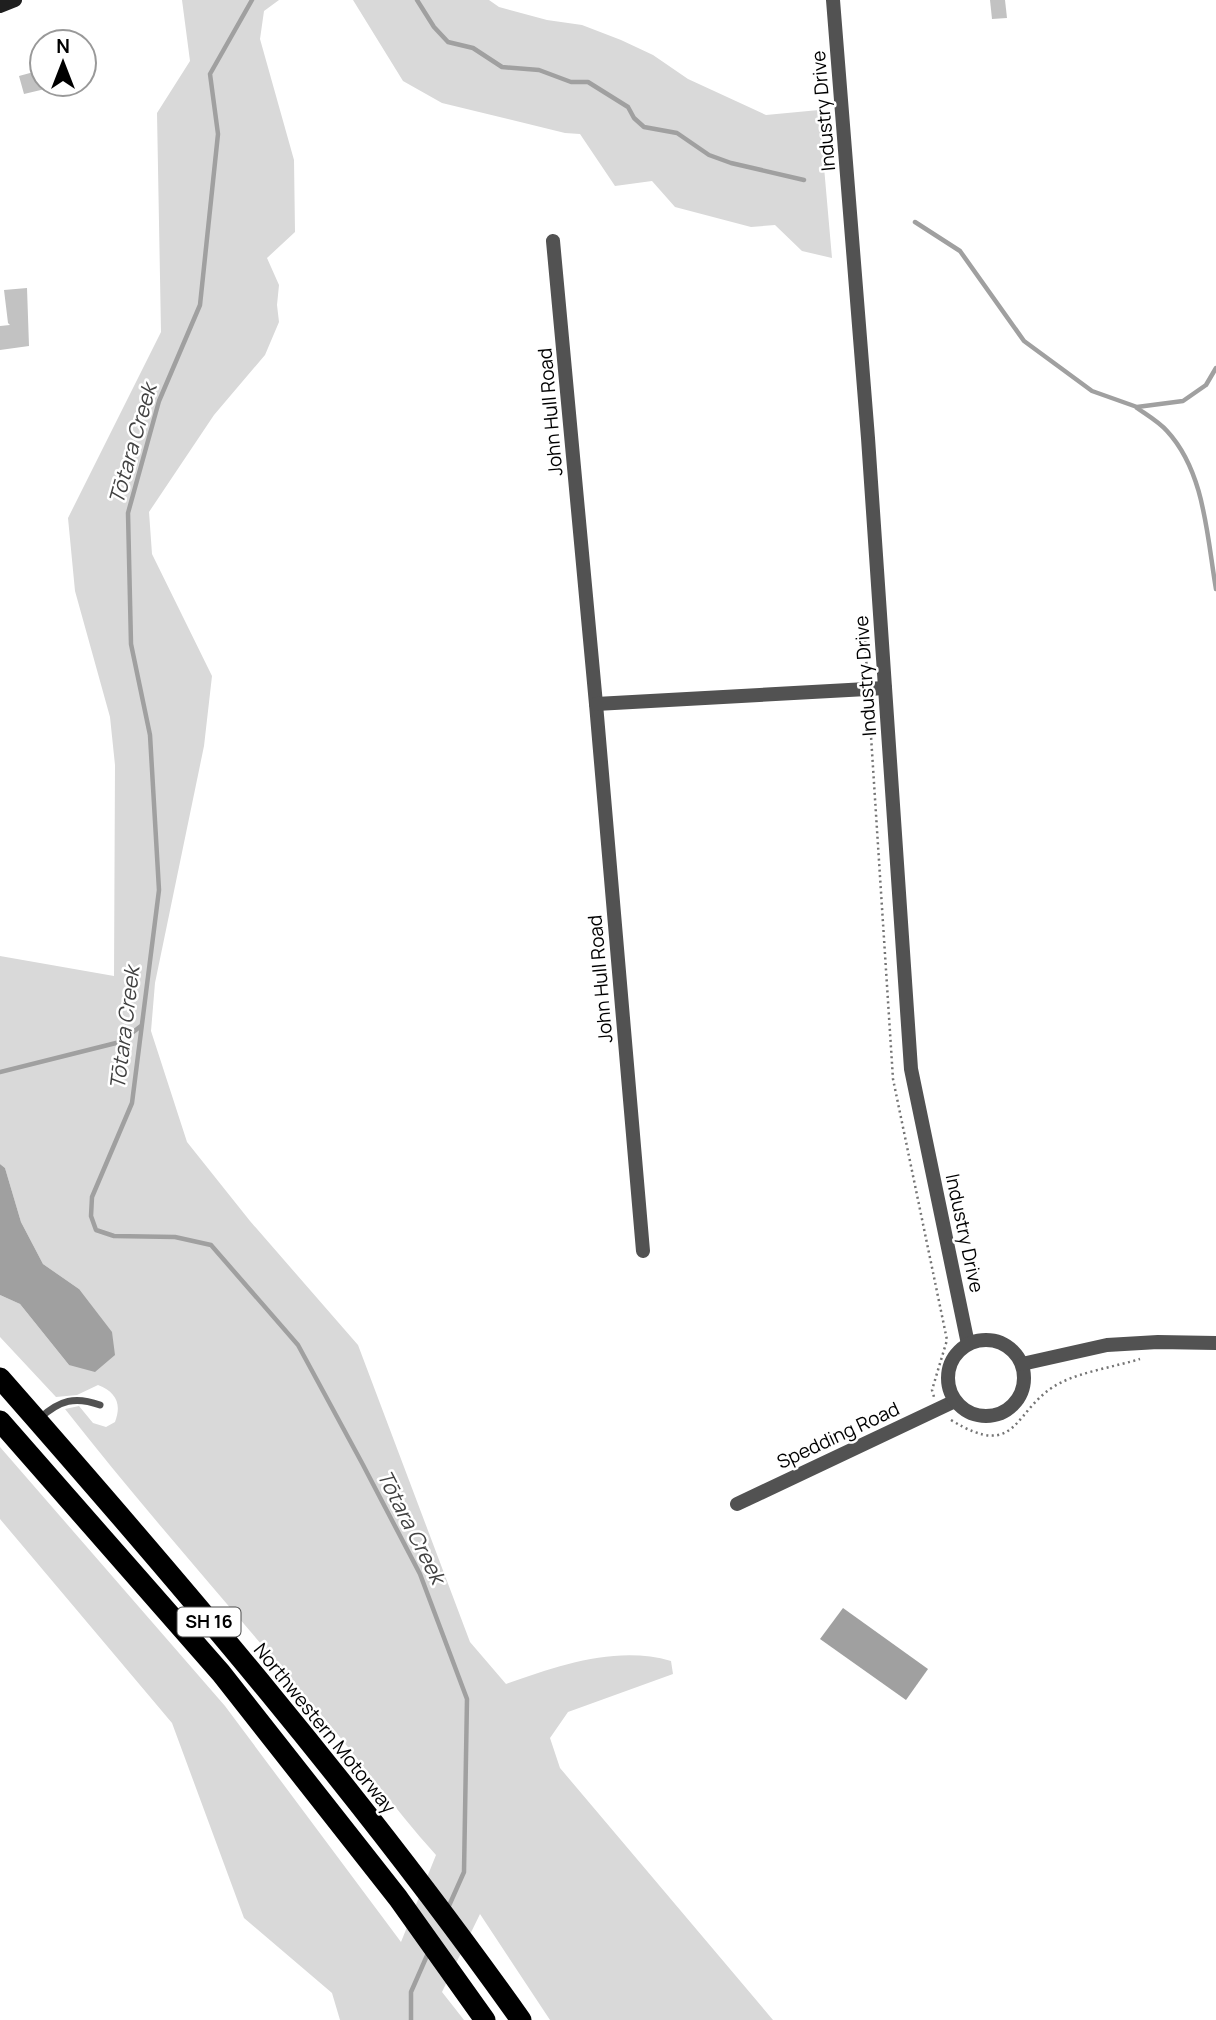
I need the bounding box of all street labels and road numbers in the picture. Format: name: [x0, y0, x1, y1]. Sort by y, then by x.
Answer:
street label: Industry Drive: [805, 50, 841, 172]
street label: John Hull Road: [531, 347, 569, 477]
street label: Industry Drive: [848, 615, 882, 737]
street label: John Hull Road: [581, 914, 619, 1044]
street label: Industry Drive: [940, 1171, 990, 1295]
street label: Spedding Road: [773, 1395, 903, 1475]
road number: SH 16: [178, 1608, 241, 1637]
street label: Northwestern Motorway: [248, 1637, 402, 1819]

